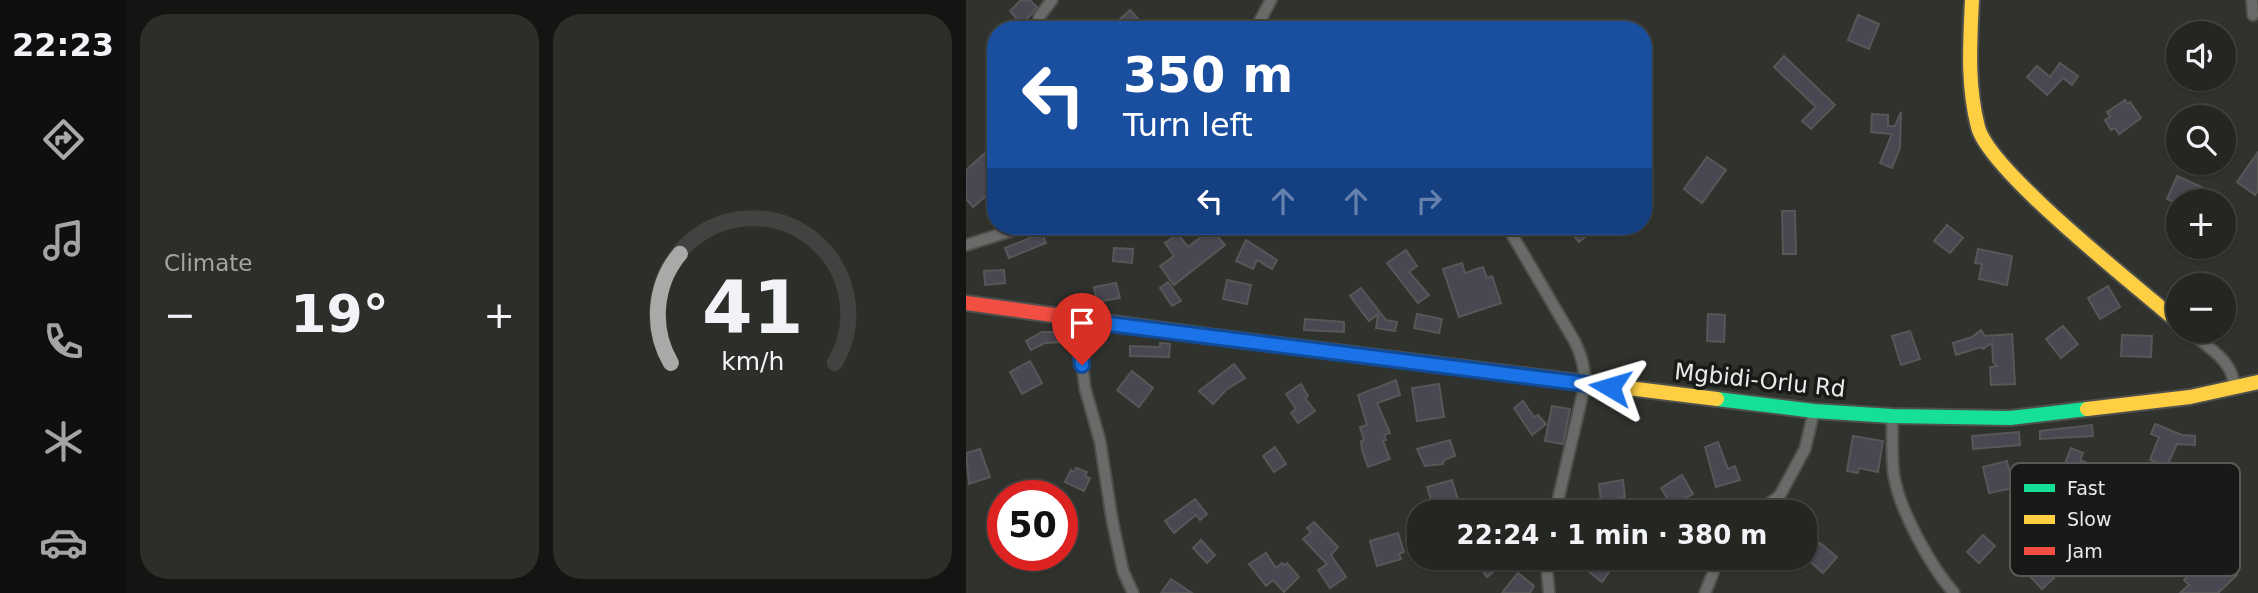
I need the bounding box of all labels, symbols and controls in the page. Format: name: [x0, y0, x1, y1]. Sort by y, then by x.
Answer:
map controls: [2166, 21, 2236, 343]
button: sound: [2166, 21, 2236, 91]
text: 22:23: [12, 26, 114, 64]
text: 350 m: [1123, 47, 1293, 104]
icon: left: [1008, 49, 1099, 140]
button: search: [2166, 105, 2236, 175]
text: Turn left: [1123, 106, 1253, 144]
icon: directions: [39, 115, 88, 164]
icon: left: [1191, 182, 1229, 220]
icon: ahead: [1264, 182, 1302, 220]
icon: ahead: [1337, 182, 1375, 220]
icon: right: [1410, 182, 1448, 220]
button: +: [2166, 189, 2236, 259]
icon: music: [39, 216, 88, 265]
text: Climate: [164, 250, 253, 276]
text: 41: [702, 265, 803, 350]
button: −: [2166, 273, 2236, 343]
text: 19°: [290, 284, 389, 344]
text: −: [164, 293, 196, 337]
text: +: [483, 293, 515, 337]
pin: [1052, 293, 1112, 365]
icon: arrive: [1063, 304, 1101, 342]
icon: phone: [39, 317, 88, 366]
text: km/h: [721, 346, 784, 375]
position arrow: [1573, 350, 1647, 424]
street label: Mgbidi-Orlu Rd: [1673, 358, 1847, 402]
icon: climate: [39, 417, 88, 466]
legend: [2010, 463, 2240, 576]
text: Fast: [2067, 477, 2105, 499]
speed limit sign: 50: [987, 480, 1078, 571]
text: Slow: [2067, 508, 2112, 530]
icon: car: [39, 518, 88, 567]
text: 22:24 · 1 min · 380 m: [1457, 520, 1767, 550]
text: Jam: [2066, 540, 2103, 562]

